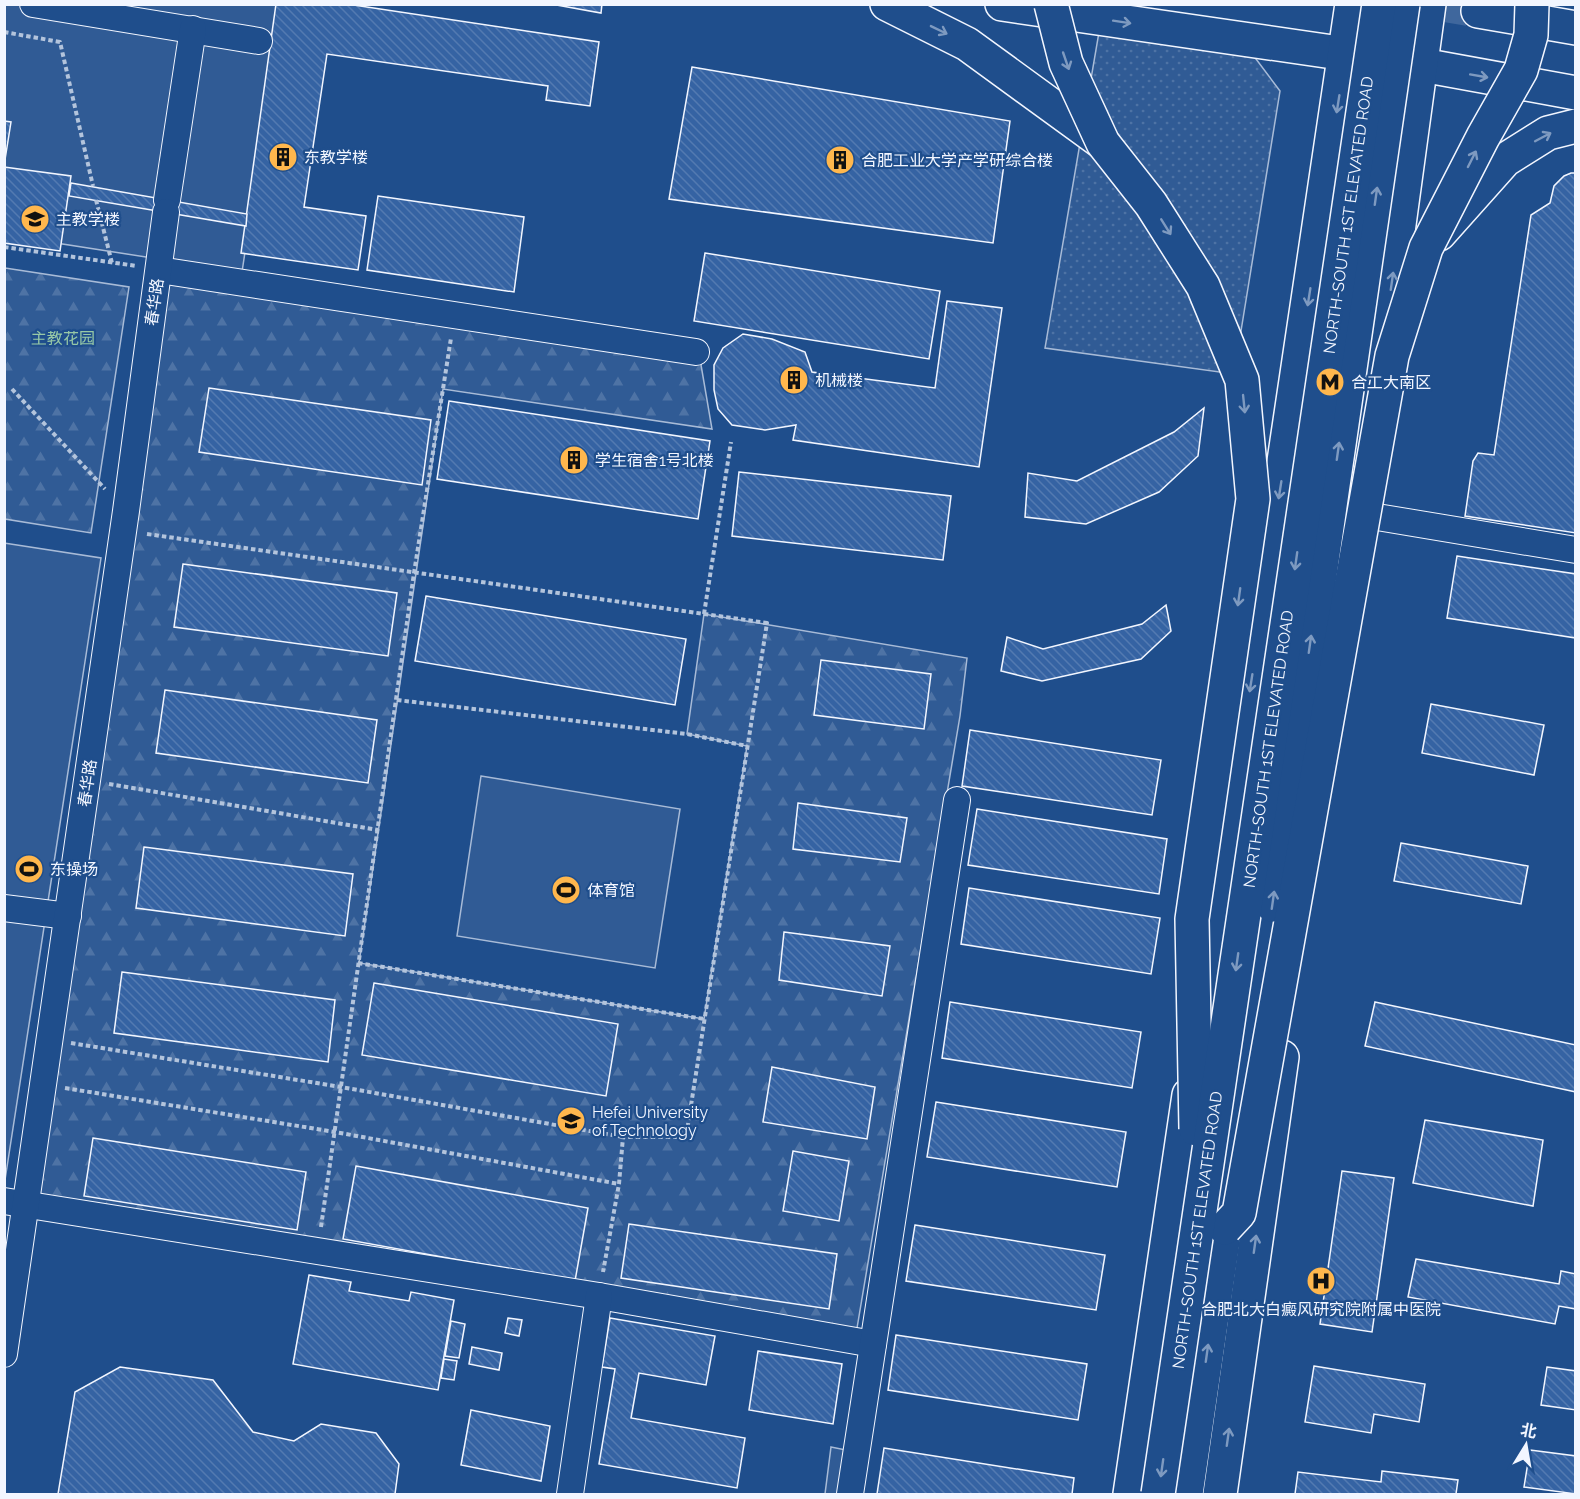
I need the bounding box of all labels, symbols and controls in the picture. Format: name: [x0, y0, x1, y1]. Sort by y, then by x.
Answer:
one-way arrow: [1112, 17, 1131, 28]
one-way arrow: [930, 25, 948, 37]
one-way arrow: [1062, 51, 1073, 70]
one-way arrow: [1469, 71, 1488, 82]
street label: NORTH-SOUTH 1ST ELEVATED ROAD: [1320, 75, 1377, 355]
one-way arrow: [1332, 94, 1343, 113]
one-way arrow: [1534, 131, 1552, 142]
building icon: 东教学楼: [267, 141, 299, 173]
building icon: 合肥工业大学产学研综合楼: [824, 144, 856, 176]
place label: 东教学楼: [304, 148, 368, 167]
place label: 合肥工业大学产学研综合楼: [861, 151, 1053, 170]
one-way arrow: [1466, 151, 1478, 168]
one-way arrow: [1370, 187, 1381, 207]
school or university icon: 主教学楼: [19, 203, 51, 235]
place label: 主教学楼: [56, 210, 120, 229]
one-way arrow: [1160, 218, 1172, 235]
one-way arrow: [1386, 272, 1397, 292]
street label: 春华路: [142, 277, 167, 327]
one-way arrow: [1303, 286, 1314, 306]
park label: 主教花园: [31, 329, 95, 348]
building icon: 机械楼: [778, 364, 810, 396]
metro station icon: 合工大南区: [1314, 366, 1346, 398]
place label: 机械楼: [815, 371, 863, 390]
place label: 合工大南区: [1351, 373, 1431, 392]
one-way arrow: [1239, 393, 1250, 413]
one-way arrow: [1333, 442, 1344, 462]
building icon: 学生宿舍1号北楼: [558, 444, 590, 476]
place label: 学生宿舍1号北楼: [595, 451, 714, 470]
one-way arrow: [1274, 479, 1285, 499]
one-way arrow: [1291, 551, 1302, 570]
one-way arrow: [1234, 587, 1245, 606]
street label: NORTH-SOUTH 1ST ELEVATED ROAD: [1240, 609, 1297, 889]
one-way arrow: [1305, 635, 1316, 655]
one-way arrow: [1246, 672, 1257, 692]
street label: 春华路: [75, 758, 100, 808]
sports icon: 东操场: [13, 853, 45, 885]
place label: 东操场: [50, 860, 98, 879]
sports icon: 体育馆: [550, 874, 582, 906]
place label: 体育馆: [587, 881, 635, 900]
one-way arrow: [1267, 890, 1278, 910]
one-way arrow: [1231, 951, 1242, 971]
street label: NORTH-SOUTH 1ST ELEVATED ROAD: [1169, 1090, 1226, 1370]
place label: Hefei University of Technology: [592, 1103, 709, 1140]
school or university icon: Hefei University of Technology: [555, 1105, 587, 1137]
one-way arrow: [1250, 1234, 1261, 1254]
hospital icon: 合肥北大白癜风研究院附属中医院: [1305, 1265, 1337, 1297]
place label: 合肥北大白癜风研究院附属中医院: [1201, 1300, 1441, 1319]
one-way arrow: [1201, 1344, 1212, 1364]
north arrow: [1496, 1415, 1556, 1475]
text: 北: [1519, 1420, 1538, 1442]
one-way arrow: [1223, 1427, 1234, 1447]
one-way arrow: [1157, 1458, 1168, 1478]

